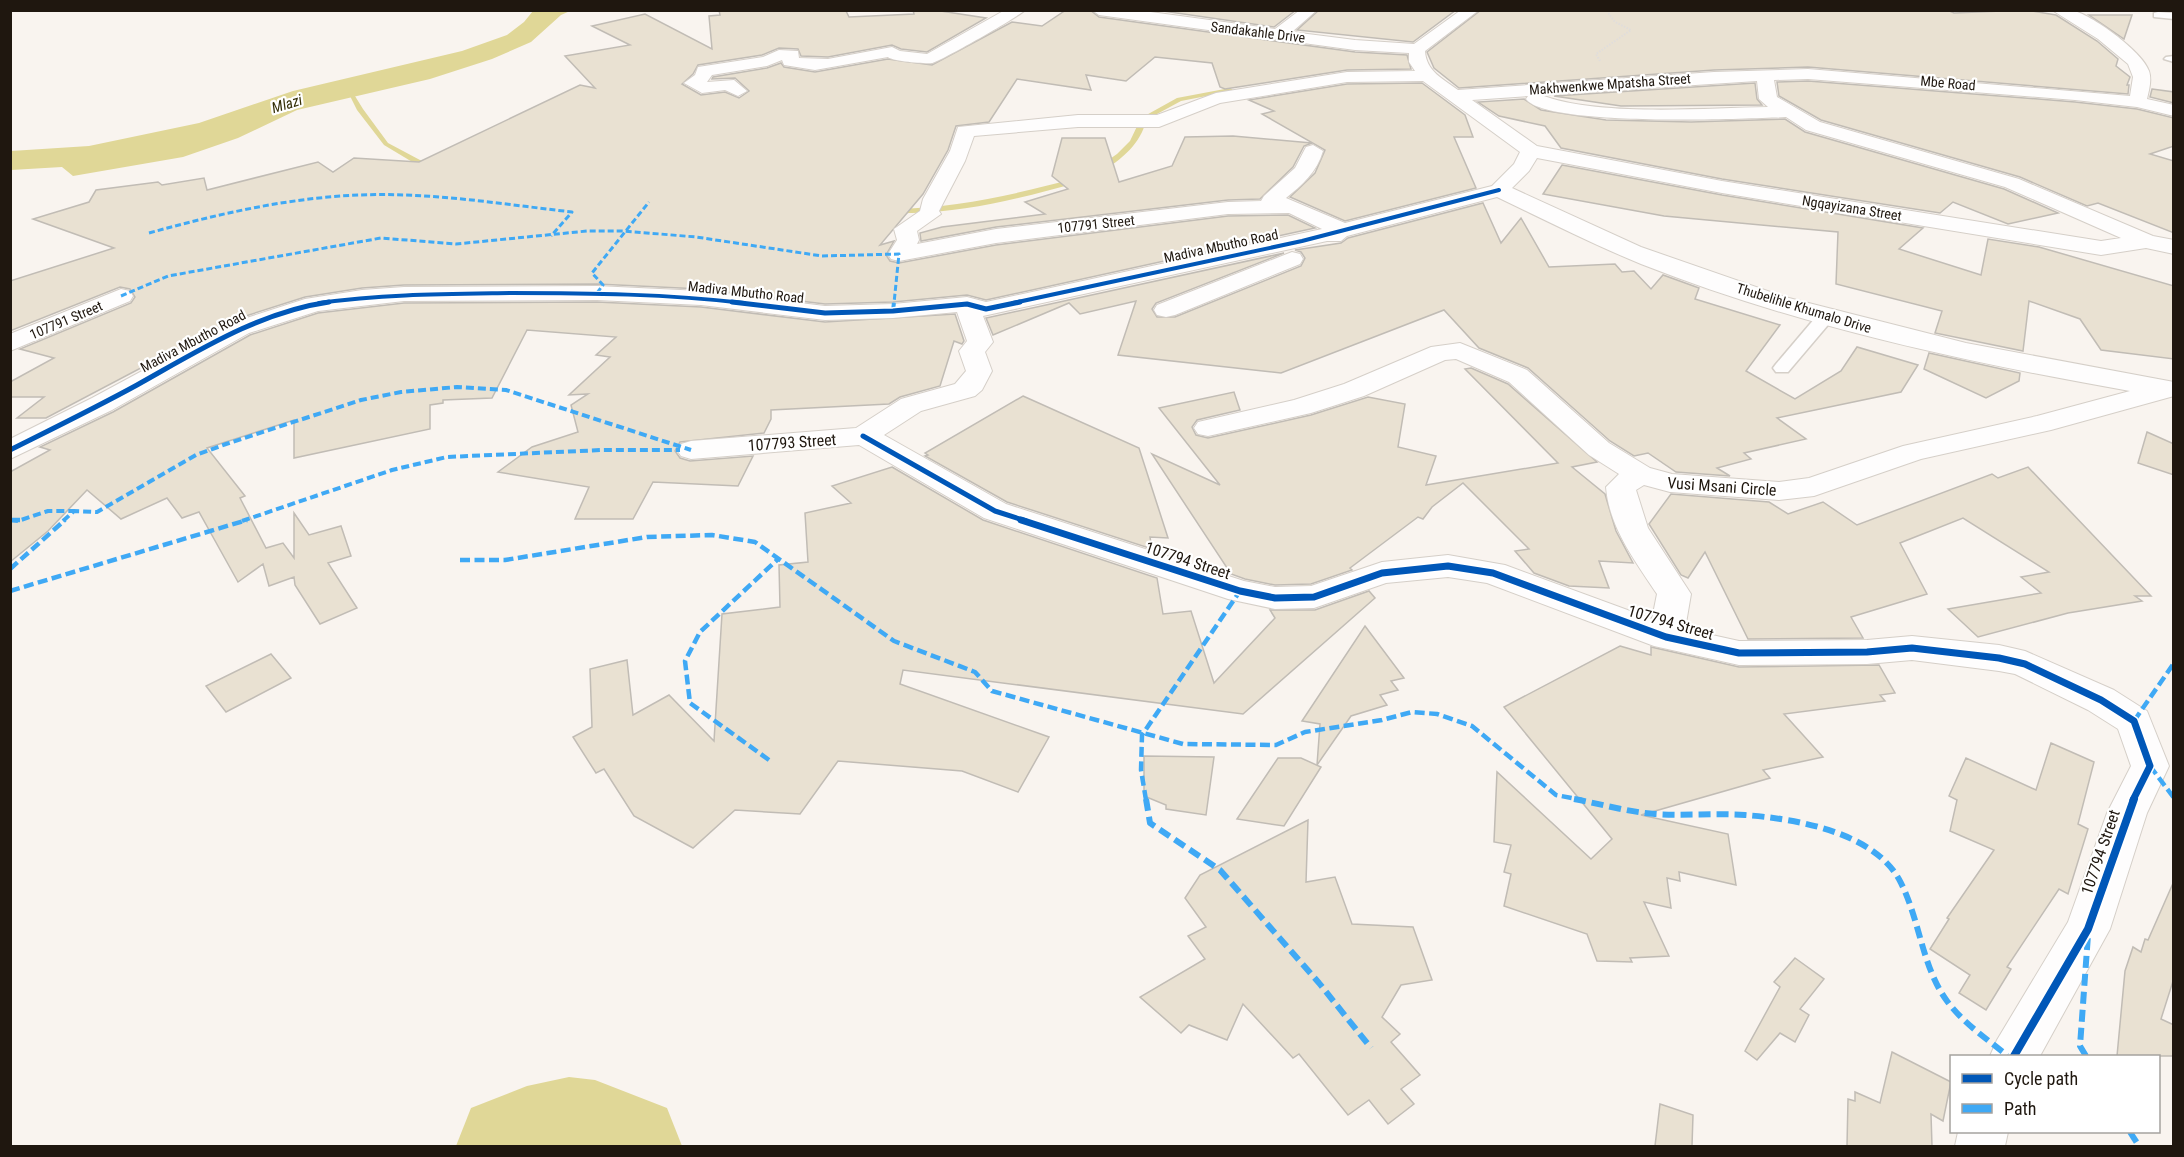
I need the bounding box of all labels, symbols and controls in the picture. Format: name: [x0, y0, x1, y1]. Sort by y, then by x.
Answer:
street label: Sandakahle Drive: [1210, 18, 1307, 46]
street label: Makhwenkwe Mpatsha Street: [1529, 70, 1691, 98]
street label: Mbe Road: [1920, 73, 1976, 93]
water label: Mlazi: [270, 91, 305, 117]
street label: Ngqayizana Street: [1801, 192, 1903, 224]
street label: 107791 Street: [1057, 212, 1135, 236]
street label: Madiva Mbutho Road: [1162, 226, 1280, 266]
street label: Madiva Mbutho Road: [687, 278, 805, 306]
street label: Thubelihle Khumalo Drive: [1735, 280, 1874, 336]
street label: 107791 Street: [27, 297, 105, 343]
street label: Madiva Mbutho Road: [138, 307, 248, 375]
street label: 107793 Street: [747, 430, 837, 455]
street label: Vusi Msani Circle: [1667, 473, 1777, 500]
street label: 107794 Street: [1143, 538, 1233, 583]
street label: 107794 Street: [1626, 601, 1716, 644]
street label: 107794 Street: [2077, 807, 2124, 897]
legend: [1950, 1055, 2160, 1133]
text: Cycle path: [2004, 1068, 2078, 1089]
text: Path: [2004, 1098, 2037, 1119]

